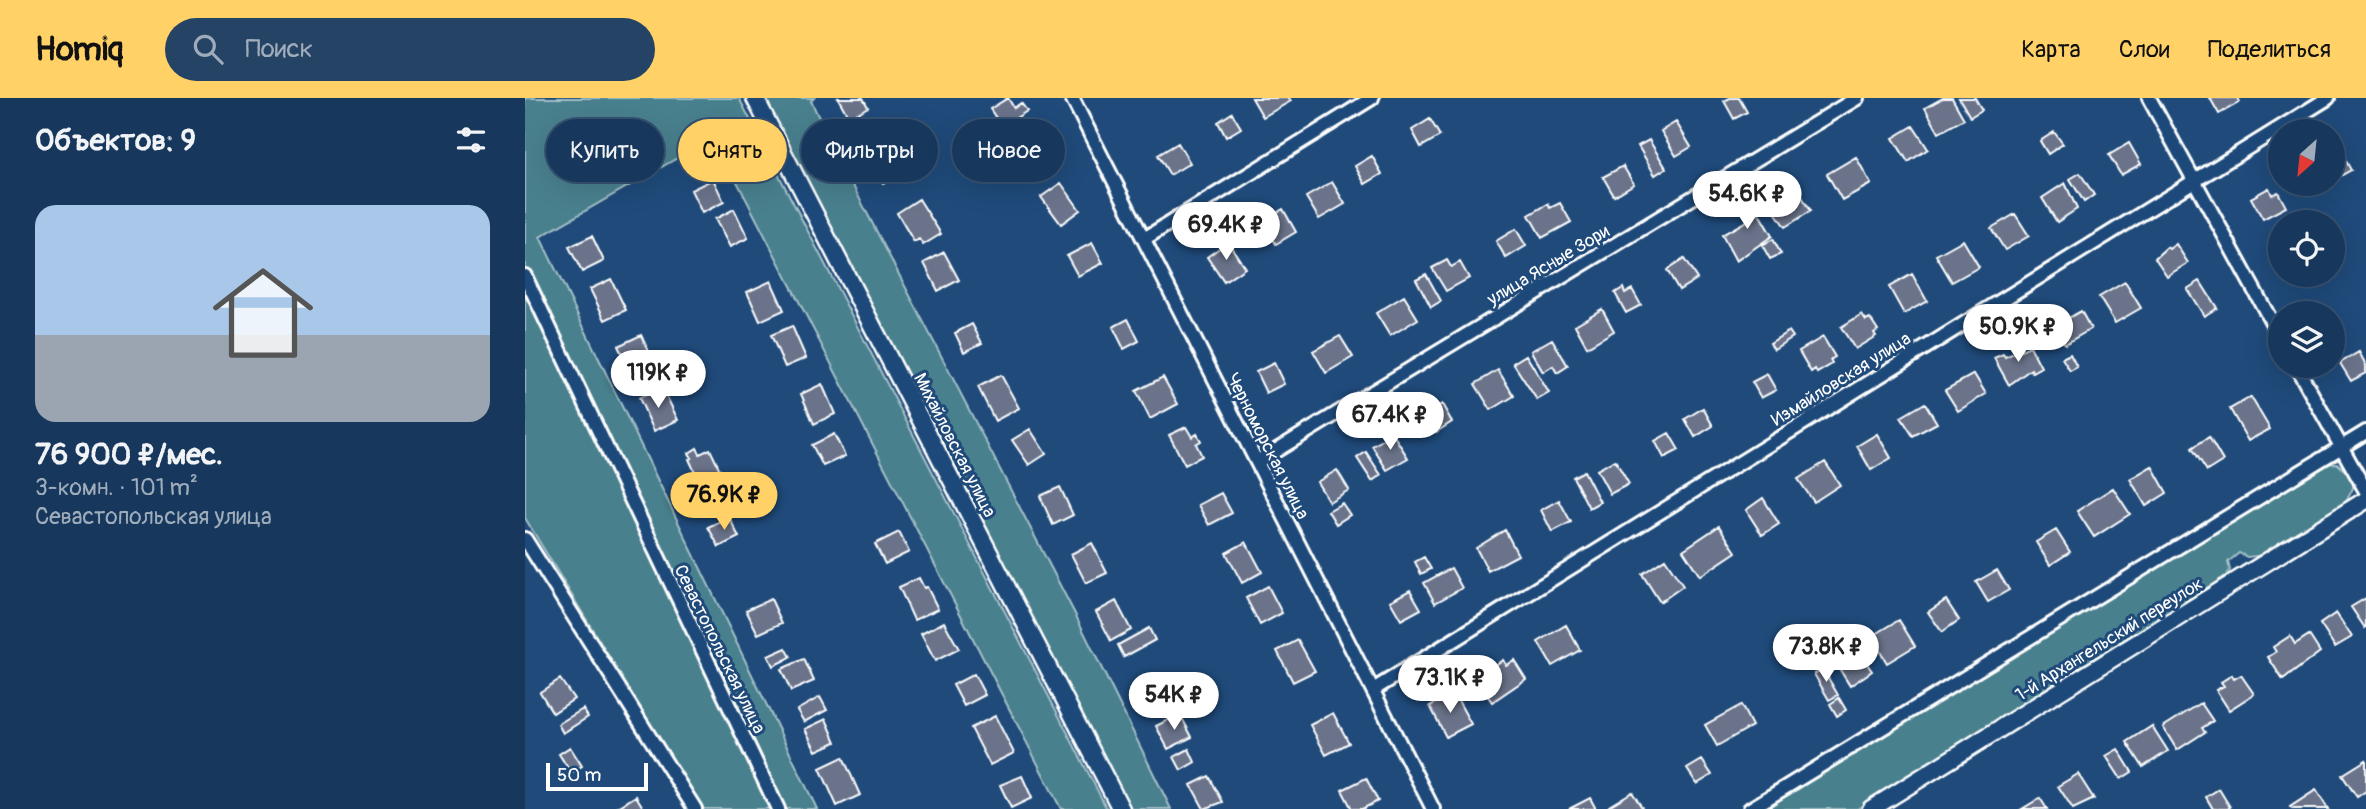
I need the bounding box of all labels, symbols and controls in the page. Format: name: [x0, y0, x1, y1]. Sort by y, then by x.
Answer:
search box: [165, 18, 655, 81]
text: Homiq: [35, 29, 123, 70]
icon: search: [189, 30, 227, 68]
text: Поиск: [245, 33, 313, 65]
text: Карта: [2021, 35, 2081, 64]
text: Слои: [2119, 35, 2170, 64]
text: Поделиться: [2208, 35, 2331, 64]
chip: Купить: [546, 119, 664, 182]
chip: Снять: [678, 119, 787, 182]
chip: Фильтры: [801, 119, 938, 182]
chip: Новое: [952, 119, 1065, 182]
north arrow: [2268, 119, 2345, 196]
map controls: [2268, 119, 2345, 378]
icon: filters: [452, 121, 490, 159]
text: Объектов: 9: [35, 122, 196, 159]
pin: 54.6K ₽: [1682, 172, 1812, 231]
text: 54.6K ₽: [1709, 179, 1785, 208]
pin: 69.4K ₽: [1161, 202, 1291, 262]
text: 69.4K ₽: [1188, 210, 1264, 239]
button: locate: [2268, 210, 2345, 287]
street label: улица Ясные Зори: [1482, 220, 1614, 311]
icon: home: [200, 250, 326, 376]
button: layers: [2268, 301, 2345, 378]
pin: 50.9K ₽: [1953, 304, 2083, 364]
text: 50.9K ₽: [1979, 312, 2057, 341]
street label: Измайловская улица: [1767, 327, 1915, 432]
pin: 119K ₽: [601, 350, 715, 410]
text: 119K ₽: [627, 358, 689, 387]
street label: Михайловская улица: [908, 369, 1001, 521]
street label: Черноморская улица: [1221, 369, 1314, 523]
pin: 67.4K ₽: [1325, 392, 1455, 452]
text: 67.4K ₽: [1352, 400, 1428, 429]
text: 76 900 ₽/мес.: [35, 436, 223, 473]
pin: 76.9K ₽: [659, 472, 789, 532]
text: 3-комн. · 101 m²: [35, 473, 198, 502]
text: 76.9K ₽: [686, 480, 762, 509]
text: Севастопольская улица: [35, 502, 272, 531]
street label: Севастопольская улица: [669, 561, 770, 738]
street label: 1-й Архангельский переулок: [2011, 572, 2207, 707]
pin: 73.8K ₽: [1761, 624, 1891, 684]
text: 73.8K ₽: [1789, 632, 1863, 661]
pin: 73.1K ₽: [1385, 656, 1515, 715]
text: 73.1K ₽: [1414, 663, 1486, 692]
pin: 54K ₽: [1125, 672, 1223, 732]
text: 54K ₽: [1145, 680, 1203, 709]
scale bar: [546, 760, 647, 792]
text: 50 m: [557, 763, 601, 787]

